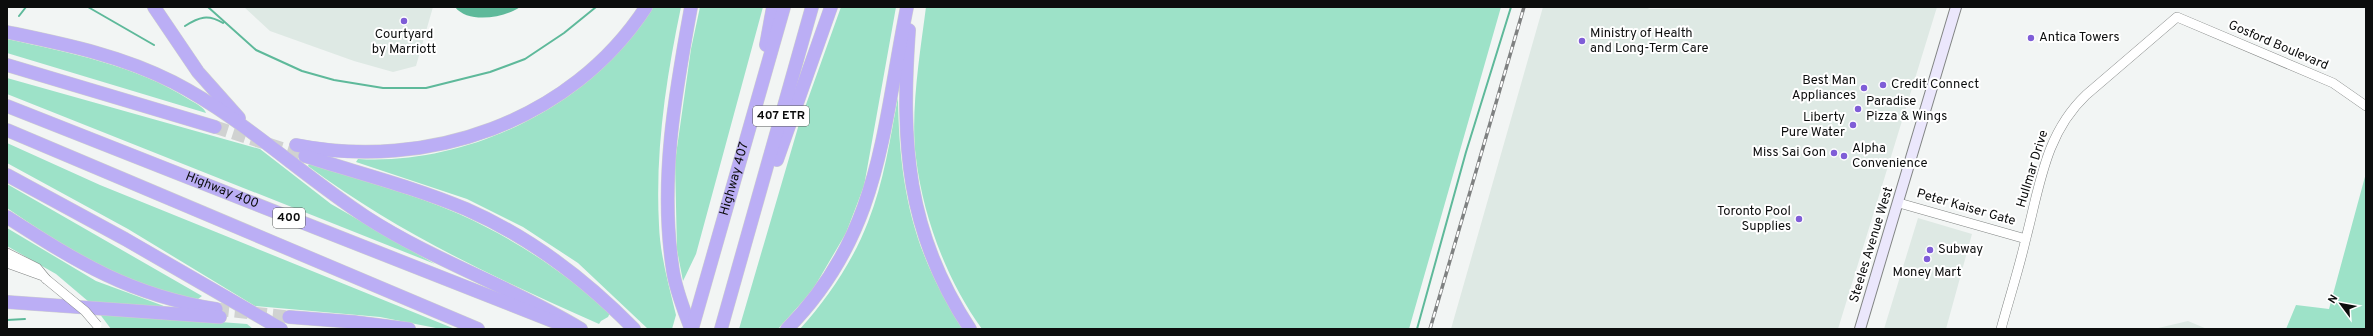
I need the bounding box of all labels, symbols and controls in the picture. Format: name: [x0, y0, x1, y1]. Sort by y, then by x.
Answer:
marker: Courtyard by Marriott: [399, 16, 409, 26]
street label: Gosford Boulevard: [2226, 18, 2330, 74]
place label: Ministry of Health and Long-Term Care: [1590, 26, 1708, 57]
place label: Courtyard by Marriott: [372, 27, 436, 58]
place label: Antica Towers: [2039, 30, 2120, 46]
marker: Antica Towers: [2026, 33, 2036, 43]
marker: Ministry of Health and Long-Term Care: [1577, 36, 1587, 46]
place label: Best Man Appliances: [1792, 73, 1856, 104]
place label: Credit Connect: [1891, 77, 1979, 93]
marker: Credit Connect: [1878, 80, 1888, 90]
marker: Best Man Appliances: [1859, 83, 1869, 93]
place label: Paradise Pizza & Wings: [1866, 94, 1947, 125]
marker: Paradise Pizza & Wings: [1853, 104, 1863, 114]
road number: 407 ETR: [753, 106, 809, 126]
place label: Liberty Pure Water: [1781, 110, 1845, 141]
marker: Liberty Pure Water: [1848, 120, 1858, 130]
street label: Hullmar Drive: [2014, 128, 2052, 210]
street label: Highway 407: [717, 140, 753, 218]
place label: Alpha Convenience: [1852, 141, 1928, 172]
place label: Miss Sai Gon: [1753, 145, 1826, 161]
marker: Miss Sai Gon: [1829, 148, 1839, 158]
marker: Alpha Convenience: [1839, 151, 1849, 161]
street label: Highway 400: [183, 169, 261, 212]
street label: Steeles Avenue West: [1847, 185, 1897, 305]
street label: Peter Kaiser Gate: [1915, 186, 2017, 230]
place label: Toronto Pool Supplies: [1717, 204, 1791, 235]
road number: 400: [273, 208, 305, 228]
marker: Toronto Pool Supplies: [1794, 214, 1804, 224]
place label: Subway: [1938, 242, 1983, 258]
marker: Subway: [1925, 245, 1935, 255]
marker: Money Mart: [1922, 254, 1932, 264]
place label: Money Mart: [1892, 265, 1962, 281]
north arrow: [2321, 284, 2361, 324]
text: N: [2325, 292, 2341, 306]

